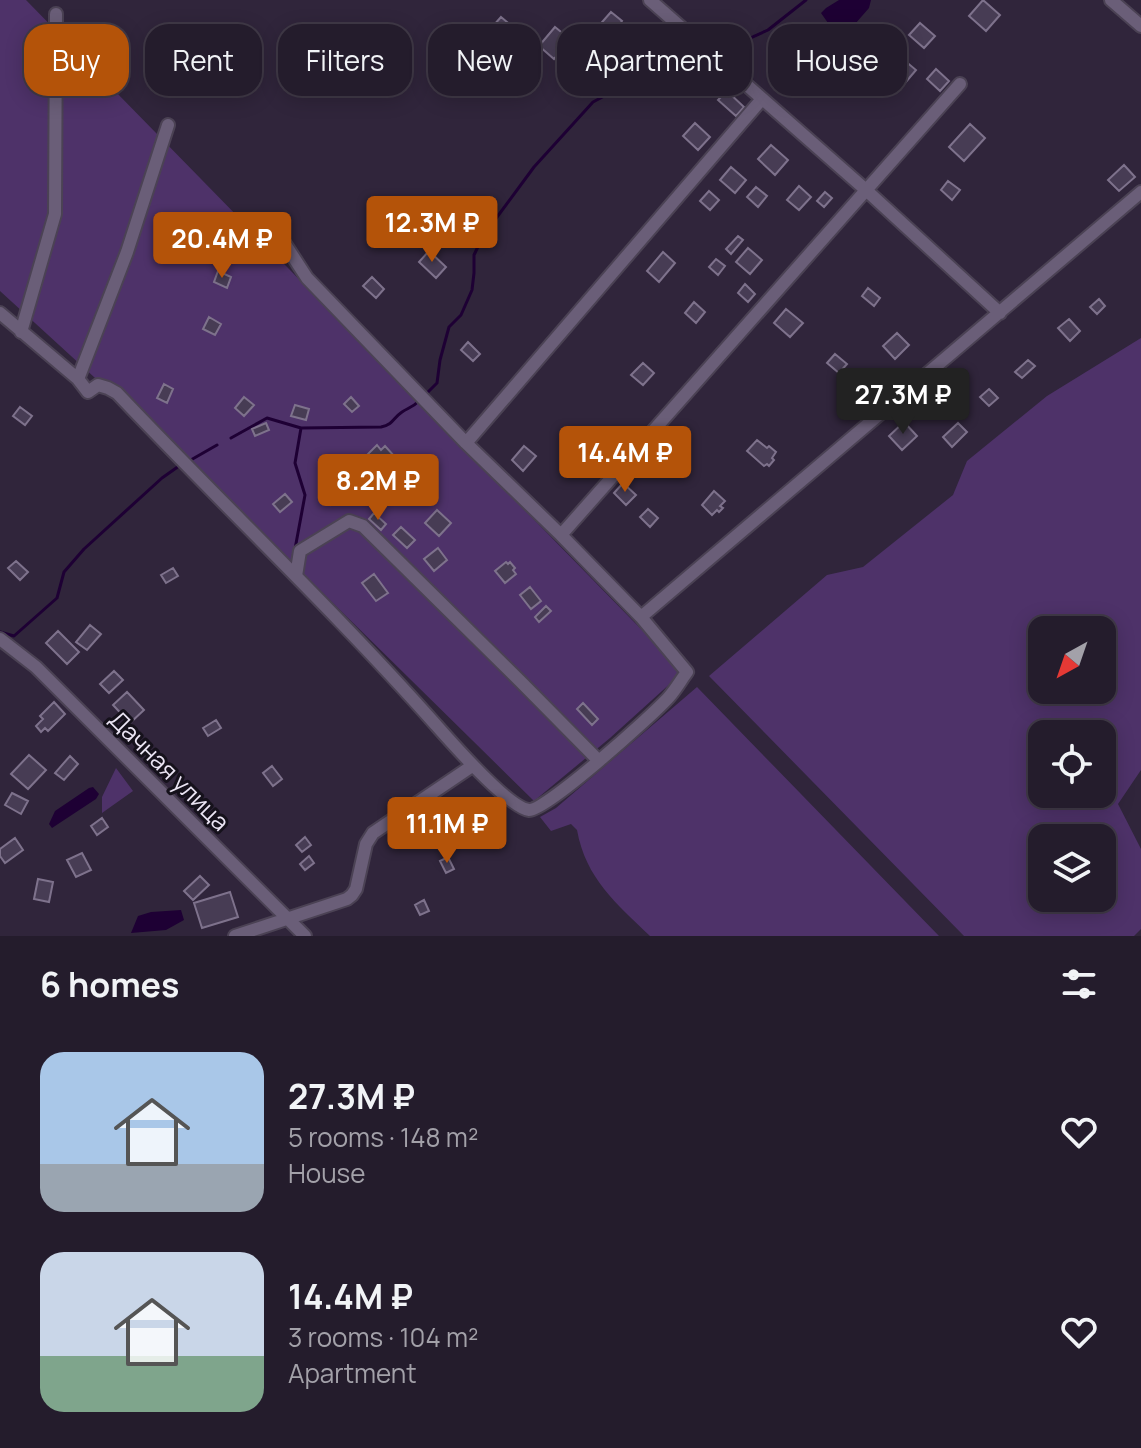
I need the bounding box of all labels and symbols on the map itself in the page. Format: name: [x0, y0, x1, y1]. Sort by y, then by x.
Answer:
pin: 12.3M ₽: [358, 196, 506, 264]
pin: 20.4M ₽: [148, 212, 296, 280]
pin: 27.3M ₽: [829, 368, 977, 436]
pin: 14.4M ₽: [551, 426, 699, 494]
pin: 8.2M ₽: [313, 454, 443, 522]
north arrow: [1028, 616, 1116, 704]
street label: Дачная улица: [103, 703, 237, 837]
pin: 11.1M ₽: [373, 797, 521, 865]

